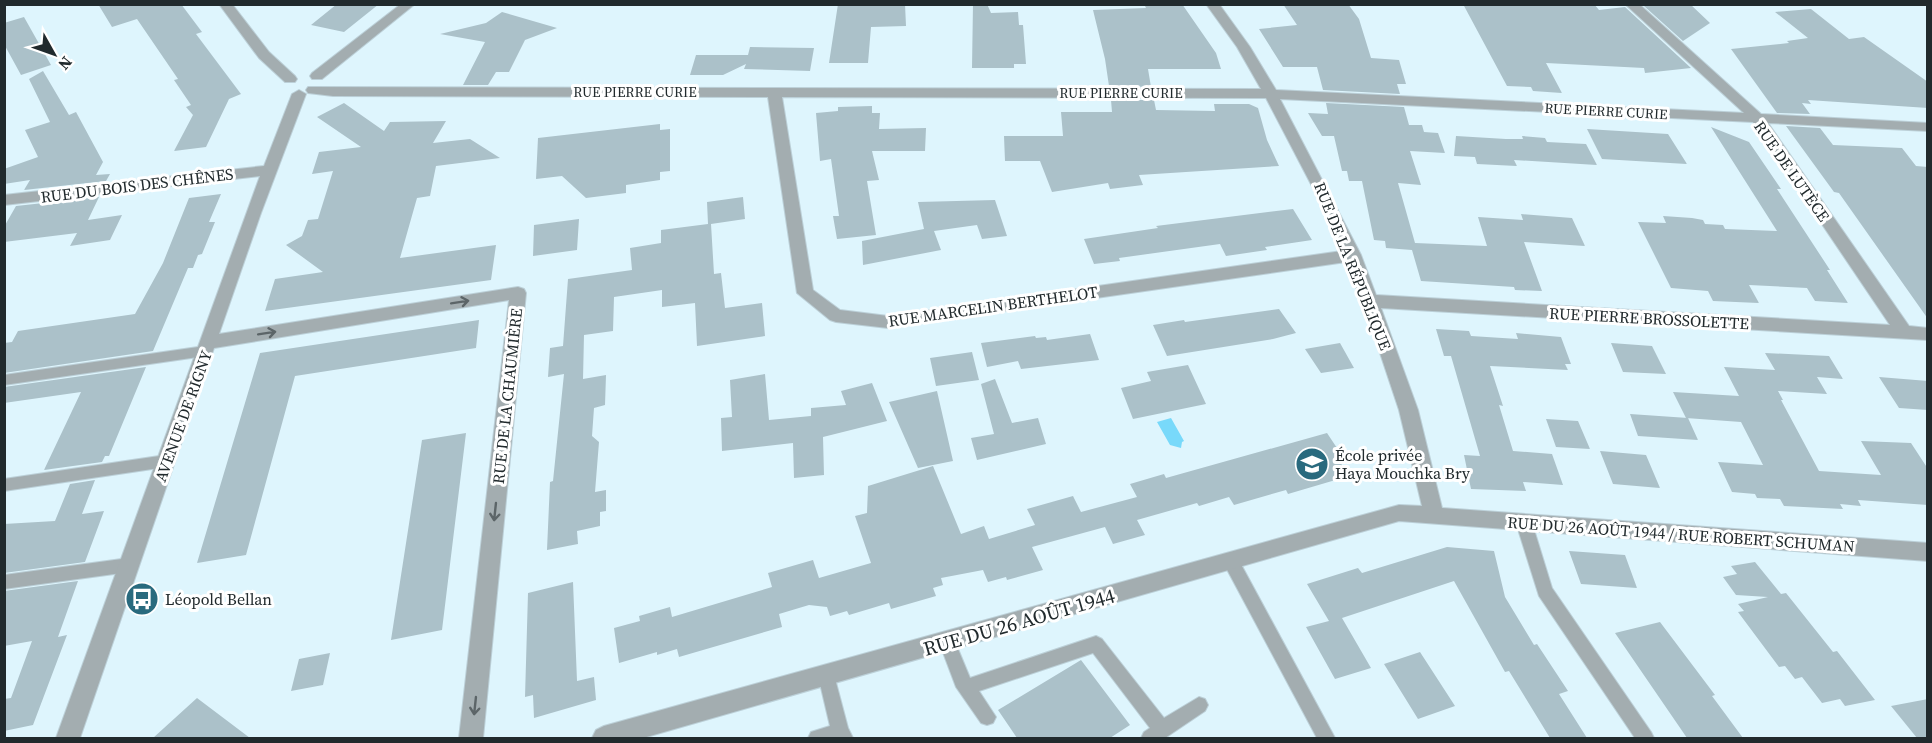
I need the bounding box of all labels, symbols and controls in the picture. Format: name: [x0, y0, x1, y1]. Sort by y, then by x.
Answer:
north arrow: [24, 24, 84, 84]
text: N: [53, 52, 78, 75]
street label: RUE PIERRE CURIE: [573, 82, 697, 102]
street label: RUE PIERRE CURIE: [1059, 83, 1183, 103]
street label: RUE PIERRE CURIE: [1544, 98, 1668, 124]
street label: RUE DE LUTÈCE: [1749, 116, 1835, 226]
street label: RUE DU BOIS DES CHÊNES: [39, 162, 235, 208]
street label: RUE DE LA RÉPUBLIQUE: [1309, 179, 1397, 354]
street label: RUE MARCELIN BERTHELOT: [887, 280, 1099, 332]
one-way arrow: [450, 297, 469, 308]
street label: RUE PIERRE BROSSOLETTE: [1549, 302, 1750, 334]
street label: RUE DE LA CHAUMIÈRE: [487, 307, 527, 485]
one-way arrow: [257, 327, 277, 338]
street label: AVENUE DE RIGNY: [149, 347, 217, 485]
place label: École privée Haya Mouchka Bry: [1335, 444, 1471, 484]
school or university icon: École privée Haya Mouchka Bry: [1294, 446, 1330, 482]
one-way arrow: [489, 502, 500, 522]
street label: RUE DU 26 AOÛT 1944 / RUE ROBERT SCHUMAN: [1507, 511, 1856, 557]
bus stop icon: Léopold Bellan: [124, 581, 160, 617]
street label: RUE DU 26 AOÛT 1944: [920, 581, 1118, 663]
place label: Léopold Bellan: [165, 588, 272, 610]
one-way arrow: [469, 696, 480, 715]

